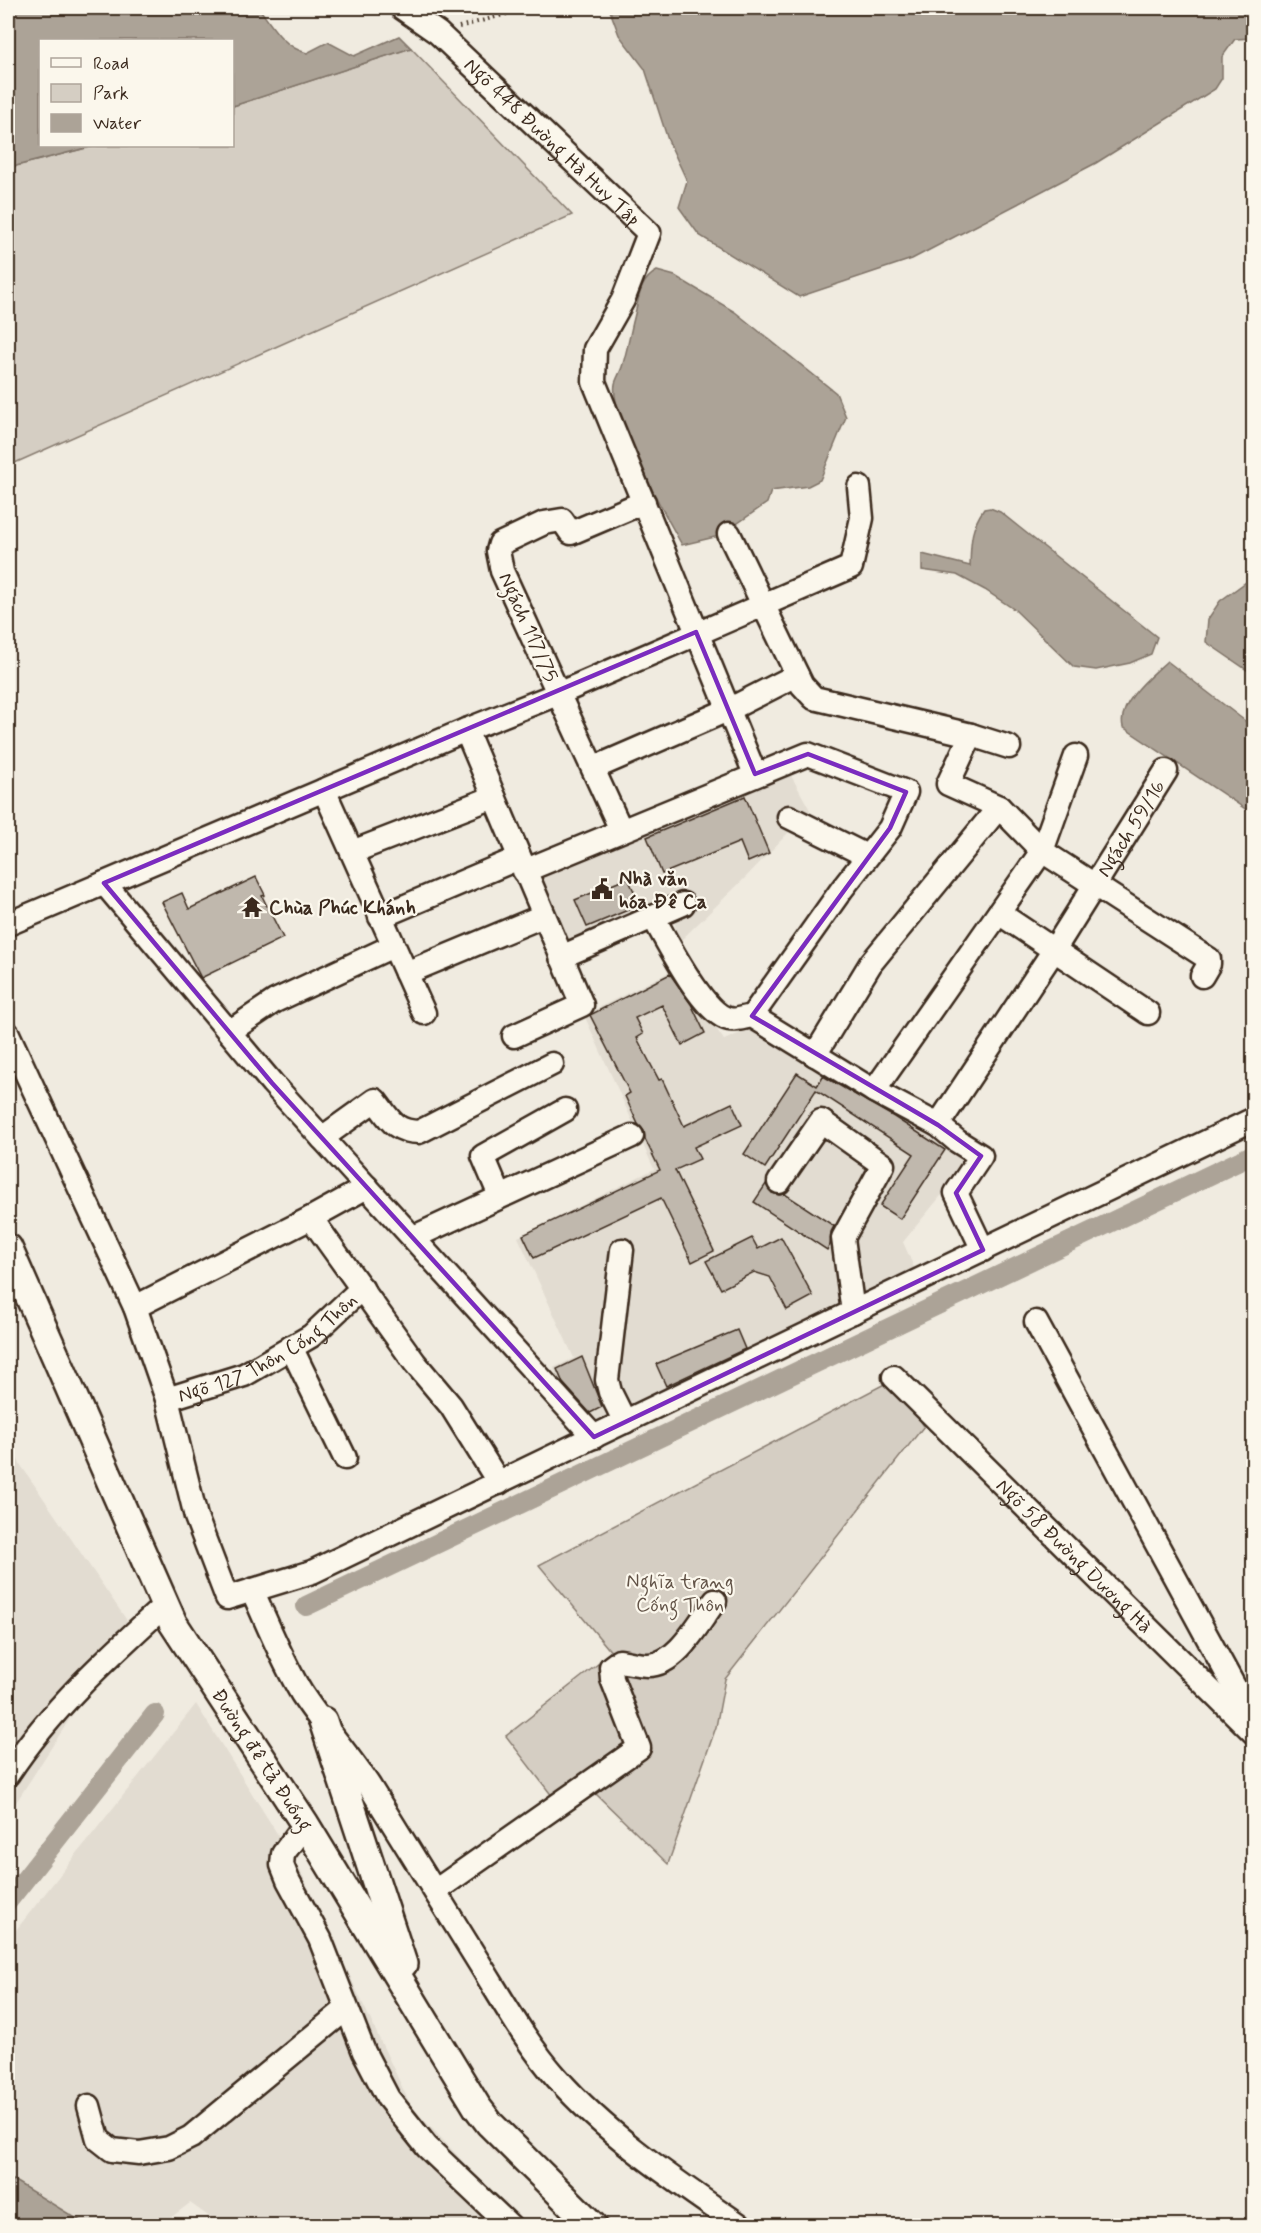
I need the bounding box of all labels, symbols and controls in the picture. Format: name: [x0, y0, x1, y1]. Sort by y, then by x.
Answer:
legend: [39, 39, 234, 147]
text: Road: [93, 52, 129, 76]
street label: Ngõ 448 Đường Hà Huy Tập: [458, 53, 646, 233]
text: Park: [93, 82, 129, 106]
text: Water: [93, 112, 142, 136]
street label: Ngách 117/75: [490, 568, 564, 688]
street label: Ngách 59/16: [1091, 775, 1172, 882]
place label: Nhà văn hóa Đê Ca: [619, 866, 707, 916]
public building icon: Nhà văn hóa Đê Ca: [590, 877, 614, 901]
temple icon: Chùa Phúc Khánh: [240, 895, 264, 919]
place label: Chùa Phúc Khánh: [269, 895, 416, 922]
street label: Ngõ 127 Thôn Cống Thôn: [175, 1288, 363, 1410]
street label: Ngõ 58 Đường Dương Hà: [989, 1473, 1158, 1640]
park label: Nghĩa trang Cống Thôn: [626, 1569, 734, 1621]
street label: Đường đê tả Đuống: [205, 1684, 318, 1838]

